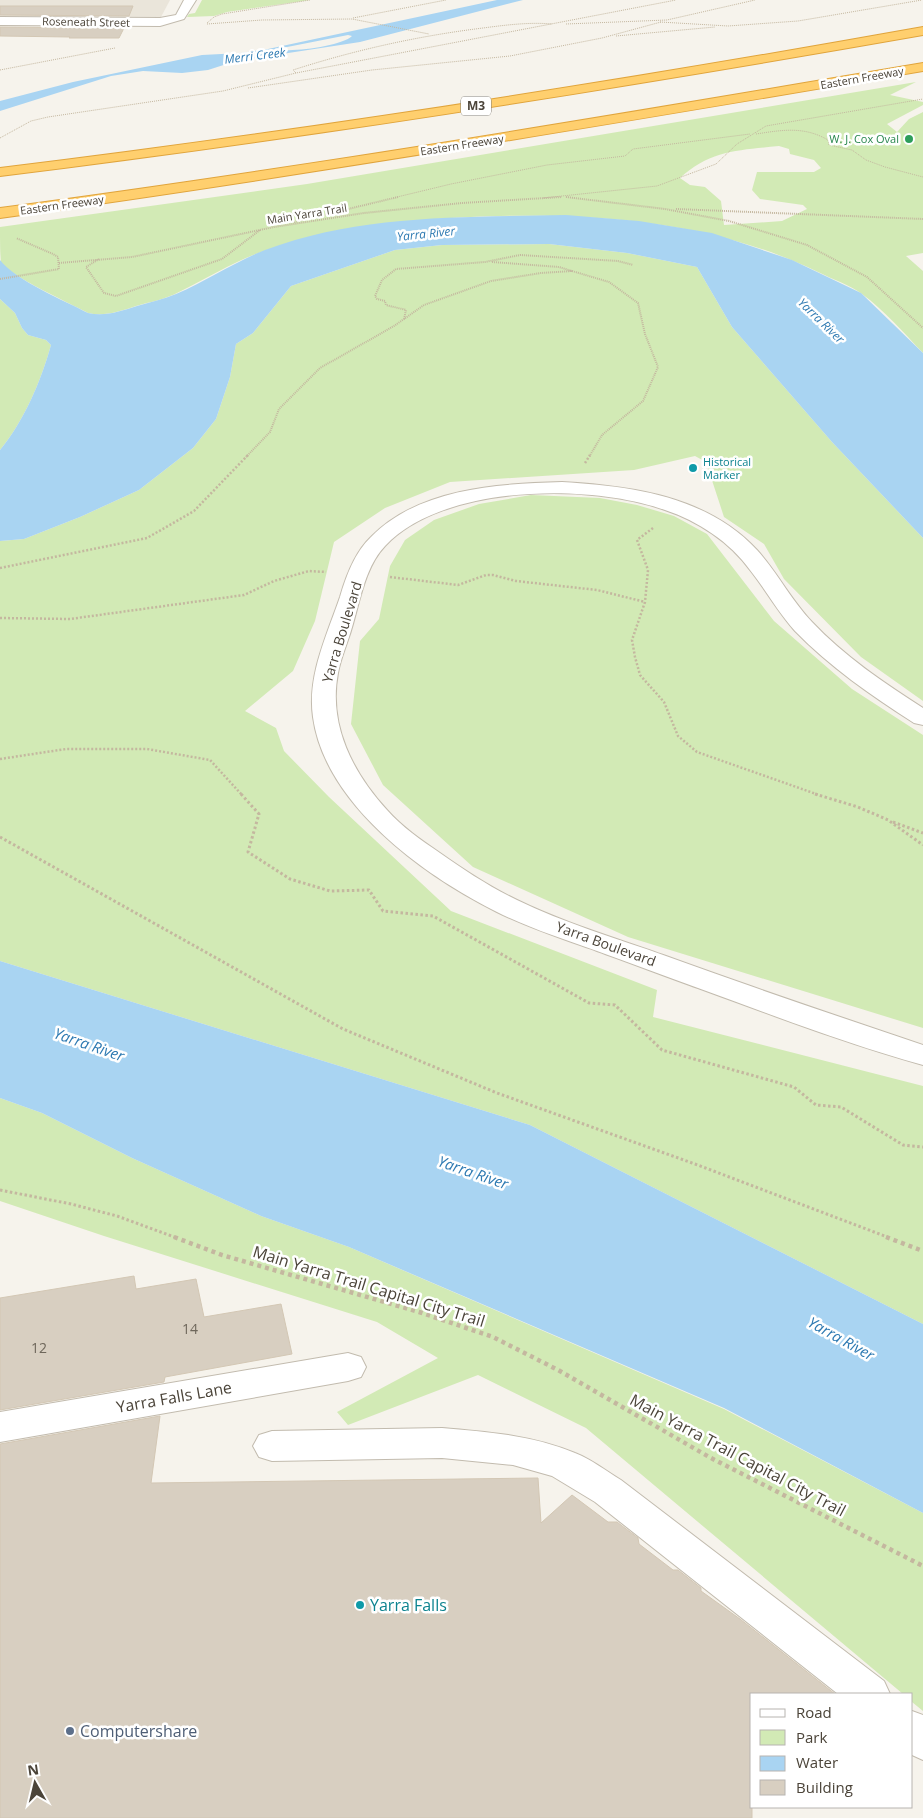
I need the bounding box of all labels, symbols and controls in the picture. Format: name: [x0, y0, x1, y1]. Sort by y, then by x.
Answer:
street label: Roseneath Street: [42, 13, 130, 30]
water label: Merri Creek: [223, 43, 287, 68]
street label: Eastern Freeway: [819, 63, 905, 92]
road number: M3: [461, 96, 491, 115]
street label: Eastern Freeway: [419, 130, 505, 159]
place label: W. J. Cox Oval: [829, 131, 899, 146]
marker: W. J. Cox Oval: [903, 133, 915, 145]
street label: Eastern Freeway: [19, 191, 105, 218]
street label: Main Yarra Trail: [266, 200, 348, 227]
water label: Yarra River: [396, 222, 457, 245]
water label: Yarra River: [794, 294, 849, 348]
place label: Historical Marker: [703, 454, 751, 482]
marker: Historical Marker: [687, 462, 699, 474]
street label: Yarra Boulevard: [317, 579, 366, 685]
street label: Yarra Boulevard: [554, 917, 659, 970]
water label: Yarra River: [52, 1023, 128, 1066]
water label: Yarra River: [436, 1151, 512, 1194]
street label: Main Yarra Trail Capital City Trail: [250, 1240, 488, 1332]
water label: Yarra River: [805, 1312, 879, 1365]
house number: 14: [182, 1319, 198, 1338]
house number: 12: [31, 1338, 47, 1357]
street label: Yarra Falls Lane: [114, 1376, 234, 1418]
street label: Main Yarra Trail Capital City Trail: [626, 1389, 850, 1521]
place label: Yarra Falls: [370, 1594, 447, 1616]
marker: Yarra Falls: [354, 1599, 366, 1611]
legend: [750, 1693, 913, 1808]
text: Road: [796, 1702, 832, 1722]
place label: Computershare: [80, 1720, 197, 1742]
marker: Computershare: [64, 1725, 76, 1737]
text: Park: [796, 1727, 827, 1747]
text: Water: [796, 1752, 838, 1772]
north arrow: [10, 1758, 60, 1808]
text: N: [26, 1759, 40, 1780]
text: Building: [796, 1777, 853, 1797]

